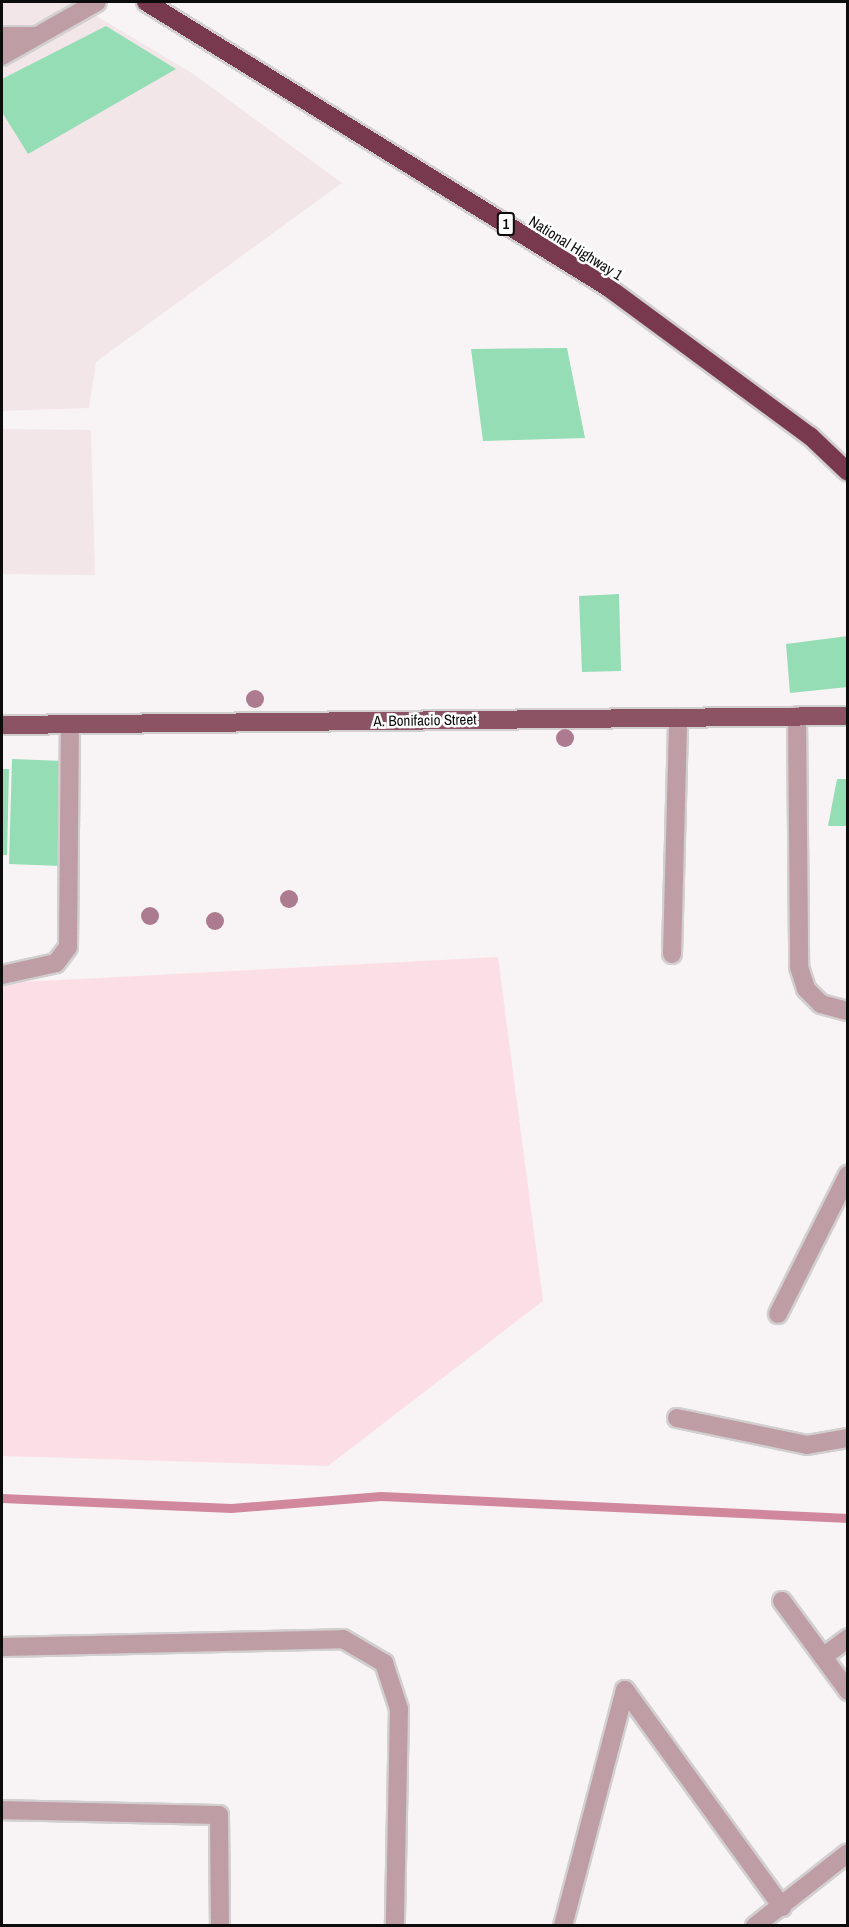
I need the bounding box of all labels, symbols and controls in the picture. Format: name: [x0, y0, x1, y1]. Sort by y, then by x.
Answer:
street label: National Highway 1: [526, 212, 626, 284]
road number: 1: [496, 213, 516, 235]
street label: A. Bonifacio Street: [373, 710, 477, 730]

